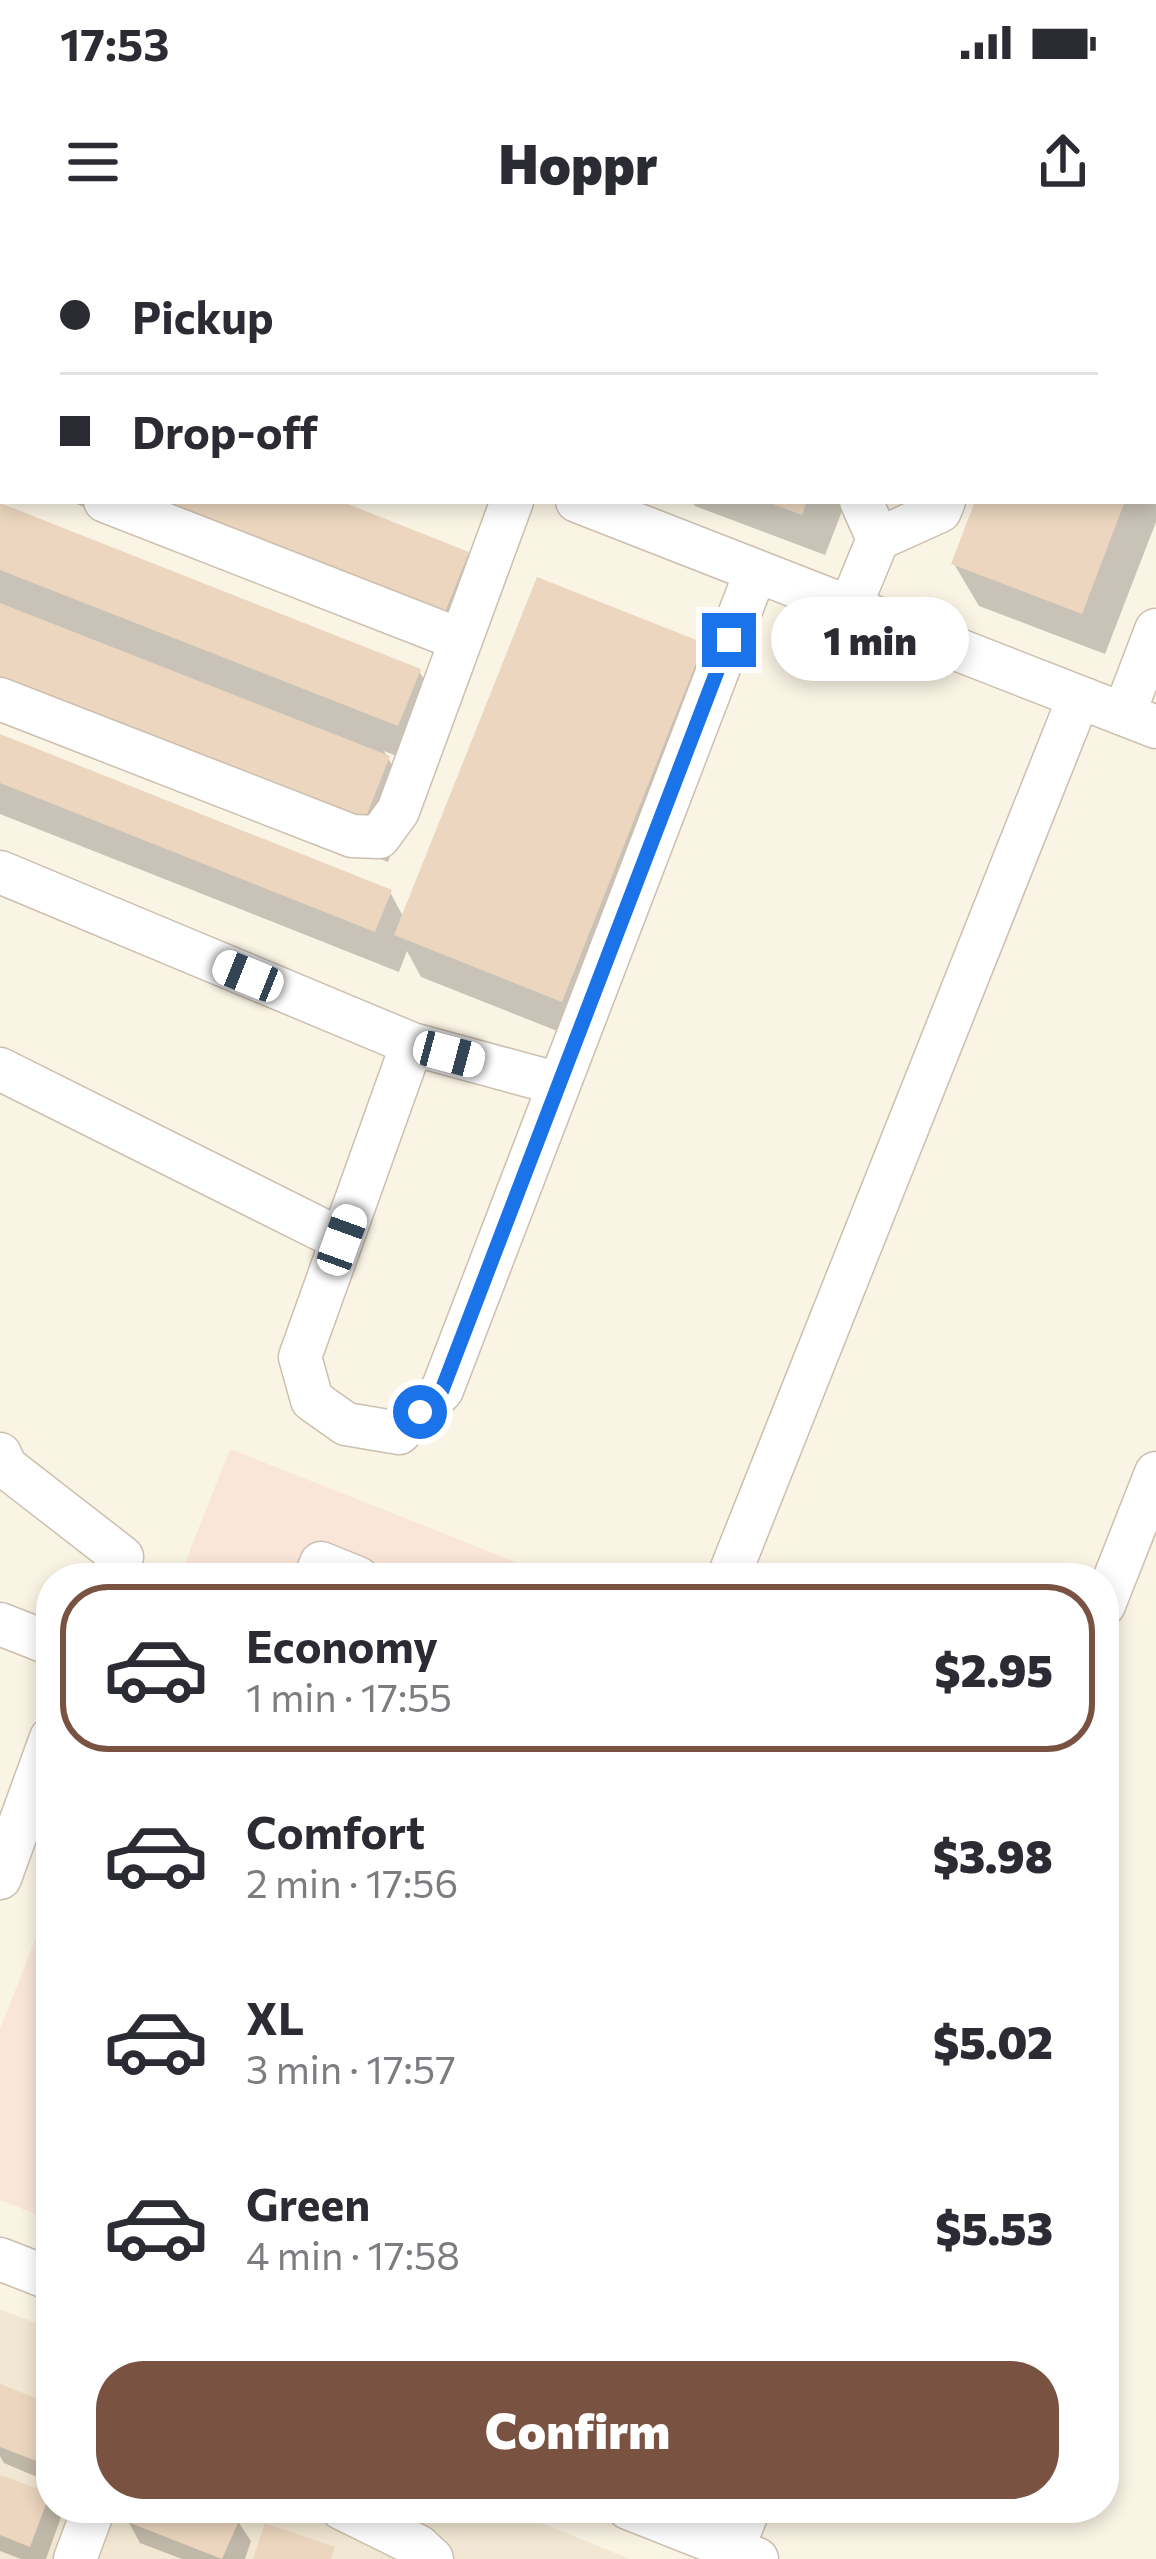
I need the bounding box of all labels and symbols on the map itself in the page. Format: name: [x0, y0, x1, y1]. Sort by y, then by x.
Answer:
callout: 1 min: [771, 598, 969, 682]
route end: [702, 613, 756, 667]
car: [208, 946, 288, 1006]
car: [410, 1027, 488, 1081]
car: [313, 1200, 371, 1280]
route start: [393, 1385, 447, 1439]

